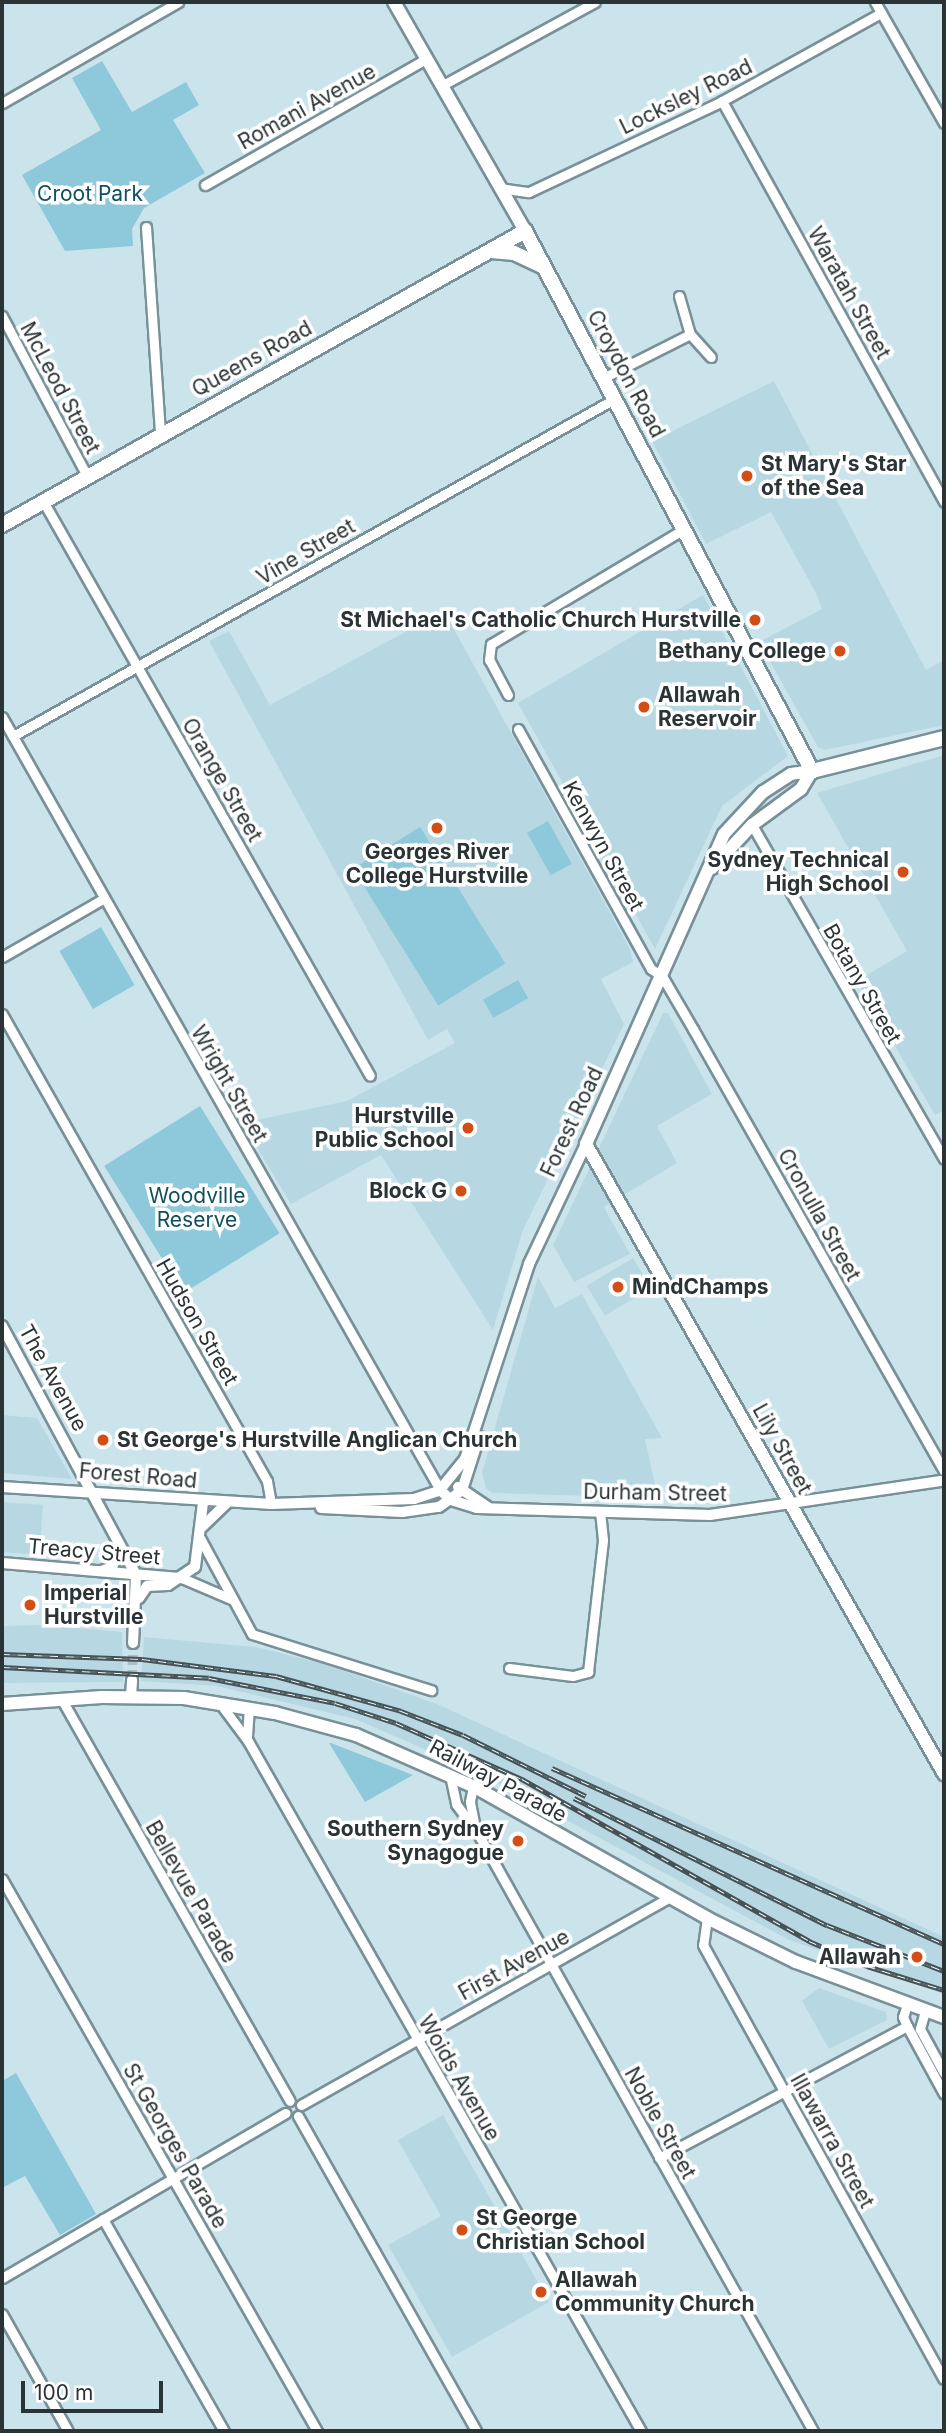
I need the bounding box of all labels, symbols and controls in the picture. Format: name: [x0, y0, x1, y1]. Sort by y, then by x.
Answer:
street label: Locksley Road: [616, 54, 756, 140]
street label: Romani Avenue: [234, 59, 380, 155]
park label: Croot Park: [37, 181, 143, 207]
street label: Waratah Street: [802, 222, 896, 364]
street label: Croydon Road: [582, 306, 670, 442]
street label: Queens Road: [188, 316, 316, 402]
street label: McLeod Street: [15, 318, 105, 458]
place label: St Mary's Star of the Sea: [761, 451, 907, 501]
marker: St Mary's Star of the Sea: [739, 468, 755, 484]
street label: Vine Street: [252, 514, 360, 590]
place label: St Michael's Catholic Church Hurstville: [340, 607, 741, 633]
marker: St Michael's Catholic Church Hurstville: [747, 612, 763, 628]
place label: Bethany College: [658, 638, 826, 664]
marker: Bethany College: [832, 643, 848, 659]
place label: Allawah Reservoir: [658, 682, 757, 732]
marker: Allawah Reservoir: [636, 699, 652, 715]
street label: Orange Street: [176, 714, 268, 846]
street label: Kenwyn Street: [557, 777, 649, 915]
marker: Georges River College Hurstville: [429, 820, 445, 836]
place label: Georges River College Hurstville: [346, 839, 528, 889]
place label: Sydney Technical High School: [707, 847, 889, 897]
marker: Sydney Technical High School: [895, 864, 911, 880]
street label: Botany Street: [818, 920, 906, 1048]
street label: Wright Street: [185, 1021, 273, 1147]
street label: Forest Road: [536, 1063, 608, 1181]
place label: Hurstville Public School: [315, 1103, 454, 1153]
marker: Hurstville Public School: [460, 1120, 476, 1136]
street label: Cronulla Street: [772, 1144, 866, 1286]
place label: Block G: [369, 1178, 447, 1204]
park label: Woodville Reserve: [148, 1183, 246, 1233]
marker: Block G: [453, 1183, 469, 1199]
street label: Hudson Street: [151, 1254, 243, 1390]
place label: MindChamps: [632, 1274, 769, 1300]
marker: MindChamps: [610, 1279, 626, 1295]
street label: The Avenue: [13, 1320, 93, 1436]
street label: Lily Street: [747, 1400, 817, 1498]
place label: St George's Hurstville Anglican Church: [117, 1427, 517, 1453]
marker: St George's Hurstville Anglican Church: [95, 1432, 111, 1448]
street label: Forest Road: [78, 1458, 198, 1494]
street label: Durham Street: [583, 1479, 727, 1507]
street label: Treacy Street: [27, 1534, 161, 1570]
place label: Imperial Hurstville: [44, 1580, 143, 1630]
marker: Imperial Hurstville: [22, 1597, 38, 1613]
street label: Railway Parade: [425, 1734, 571, 1828]
street label: Bellevue Parade: [140, 1816, 242, 1968]
place label: Southern Sydney Synagogue: [327, 1816, 504, 1866]
marker: Southern Sydney Synagogue: [510, 1833, 526, 1849]
street label: First Avenue: [454, 1924, 574, 2006]
place label: Allawah: [819, 1944, 901, 1970]
marker: Allawah: [907, 1947, 927, 1967]
street label: Woids Avenue: [413, 2011, 505, 2145]
street label: St Georges Parade: [117, 2059, 233, 2233]
street label: Noble Street: [619, 2063, 701, 2183]
street label: Illawarra Street: [785, 2069, 879, 2213]
place label: St George Christian School: [476, 2205, 645, 2255]
marker: St George Christian School: [454, 2222, 470, 2238]
place label: Allawah Community Church: [555, 2267, 754, 2317]
marker: Allawah Community Church: [533, 2284, 549, 2300]
scale bar: [24, 2366, 166, 2410]
text: 100 m: [34, 2380, 93, 2405]

